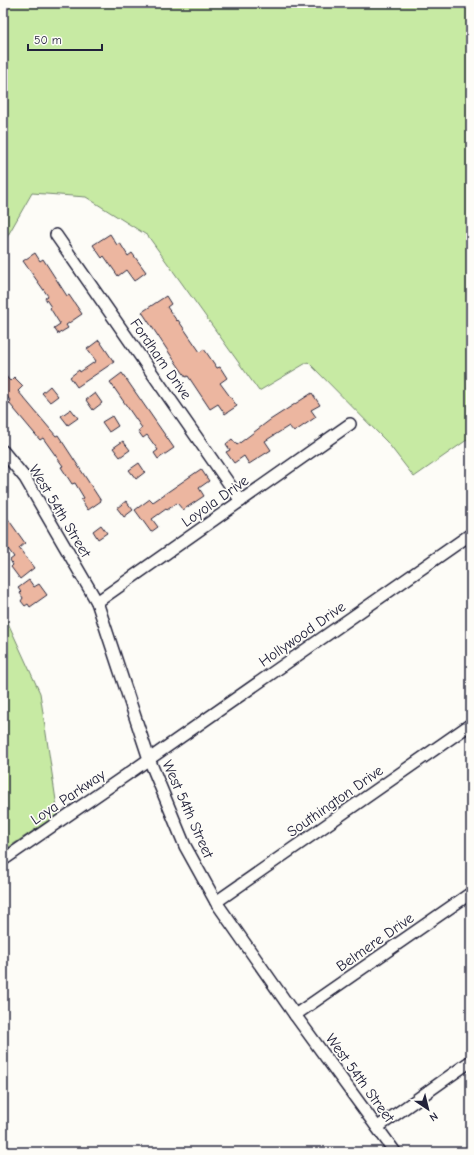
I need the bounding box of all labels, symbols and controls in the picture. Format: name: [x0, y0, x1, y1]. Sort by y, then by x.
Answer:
scale bar: [28, 26, 102, 52]
text: 50 m: [34, 33, 62, 47]
street label: Fordham Drive: [126, 315, 196, 403]
street label: West 54th Street: [25, 461, 95, 561]
street label: Loyola Drive: [178, 471, 252, 531]
street label: Hollywood Drive: [255, 597, 349, 671]
street label: West 54th Street: [158, 757, 218, 861]
street label: Southington Drive: [283, 761, 387, 841]
street label: Loya Parkway: [27, 765, 109, 829]
street label: Belmere Drive: [333, 908, 418, 975]
street label: West 54th Street: [322, 1030, 399, 1126]
north arrow: [408, 1089, 448, 1129]
text: N: [427, 1109, 440, 1124]

